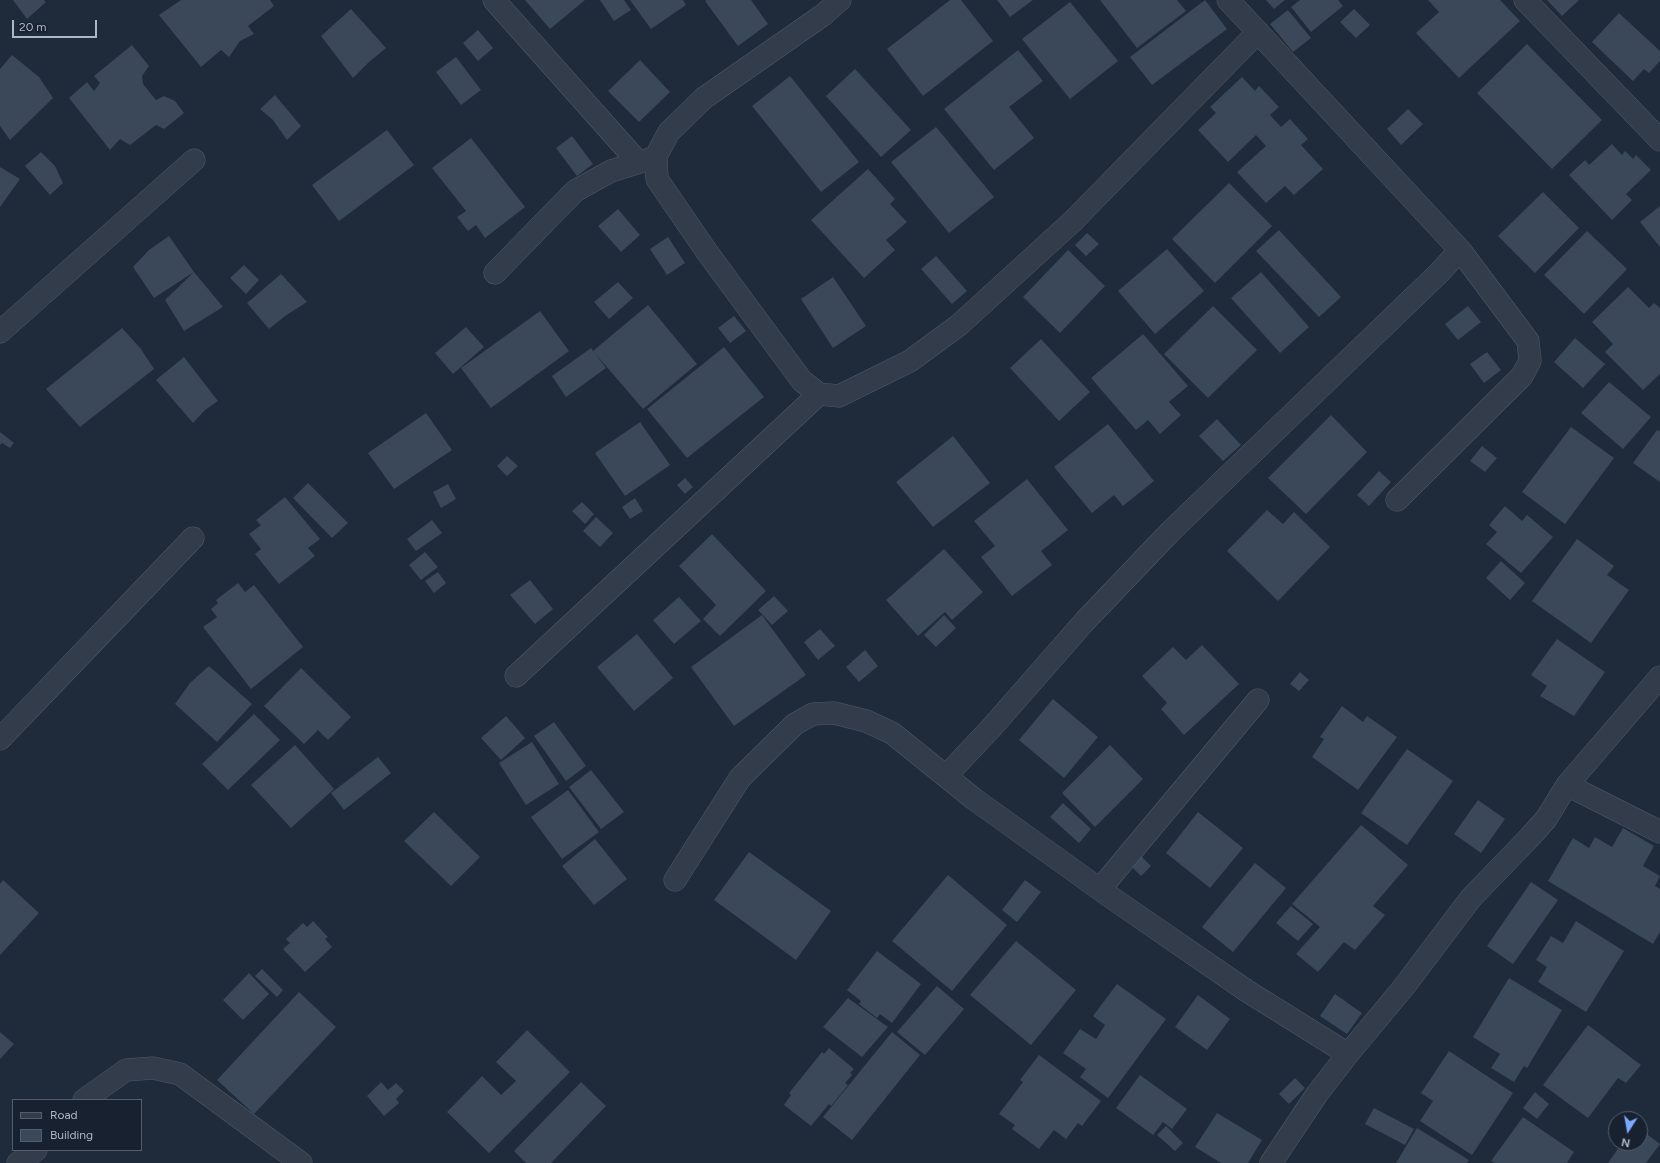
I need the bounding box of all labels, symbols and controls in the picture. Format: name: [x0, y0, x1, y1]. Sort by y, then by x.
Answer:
scale bar: [14, 12, 99, 38]
text: 20 m: [19, 20, 47, 34]
legend: [12, 1099, 142, 1151]
text: Road: [50, 1108, 78, 1122]
north arrow: [1608, 1111, 1648, 1151]
text: Building: [50, 1128, 93, 1142]
text: N: [1620, 1135, 1631, 1149]

